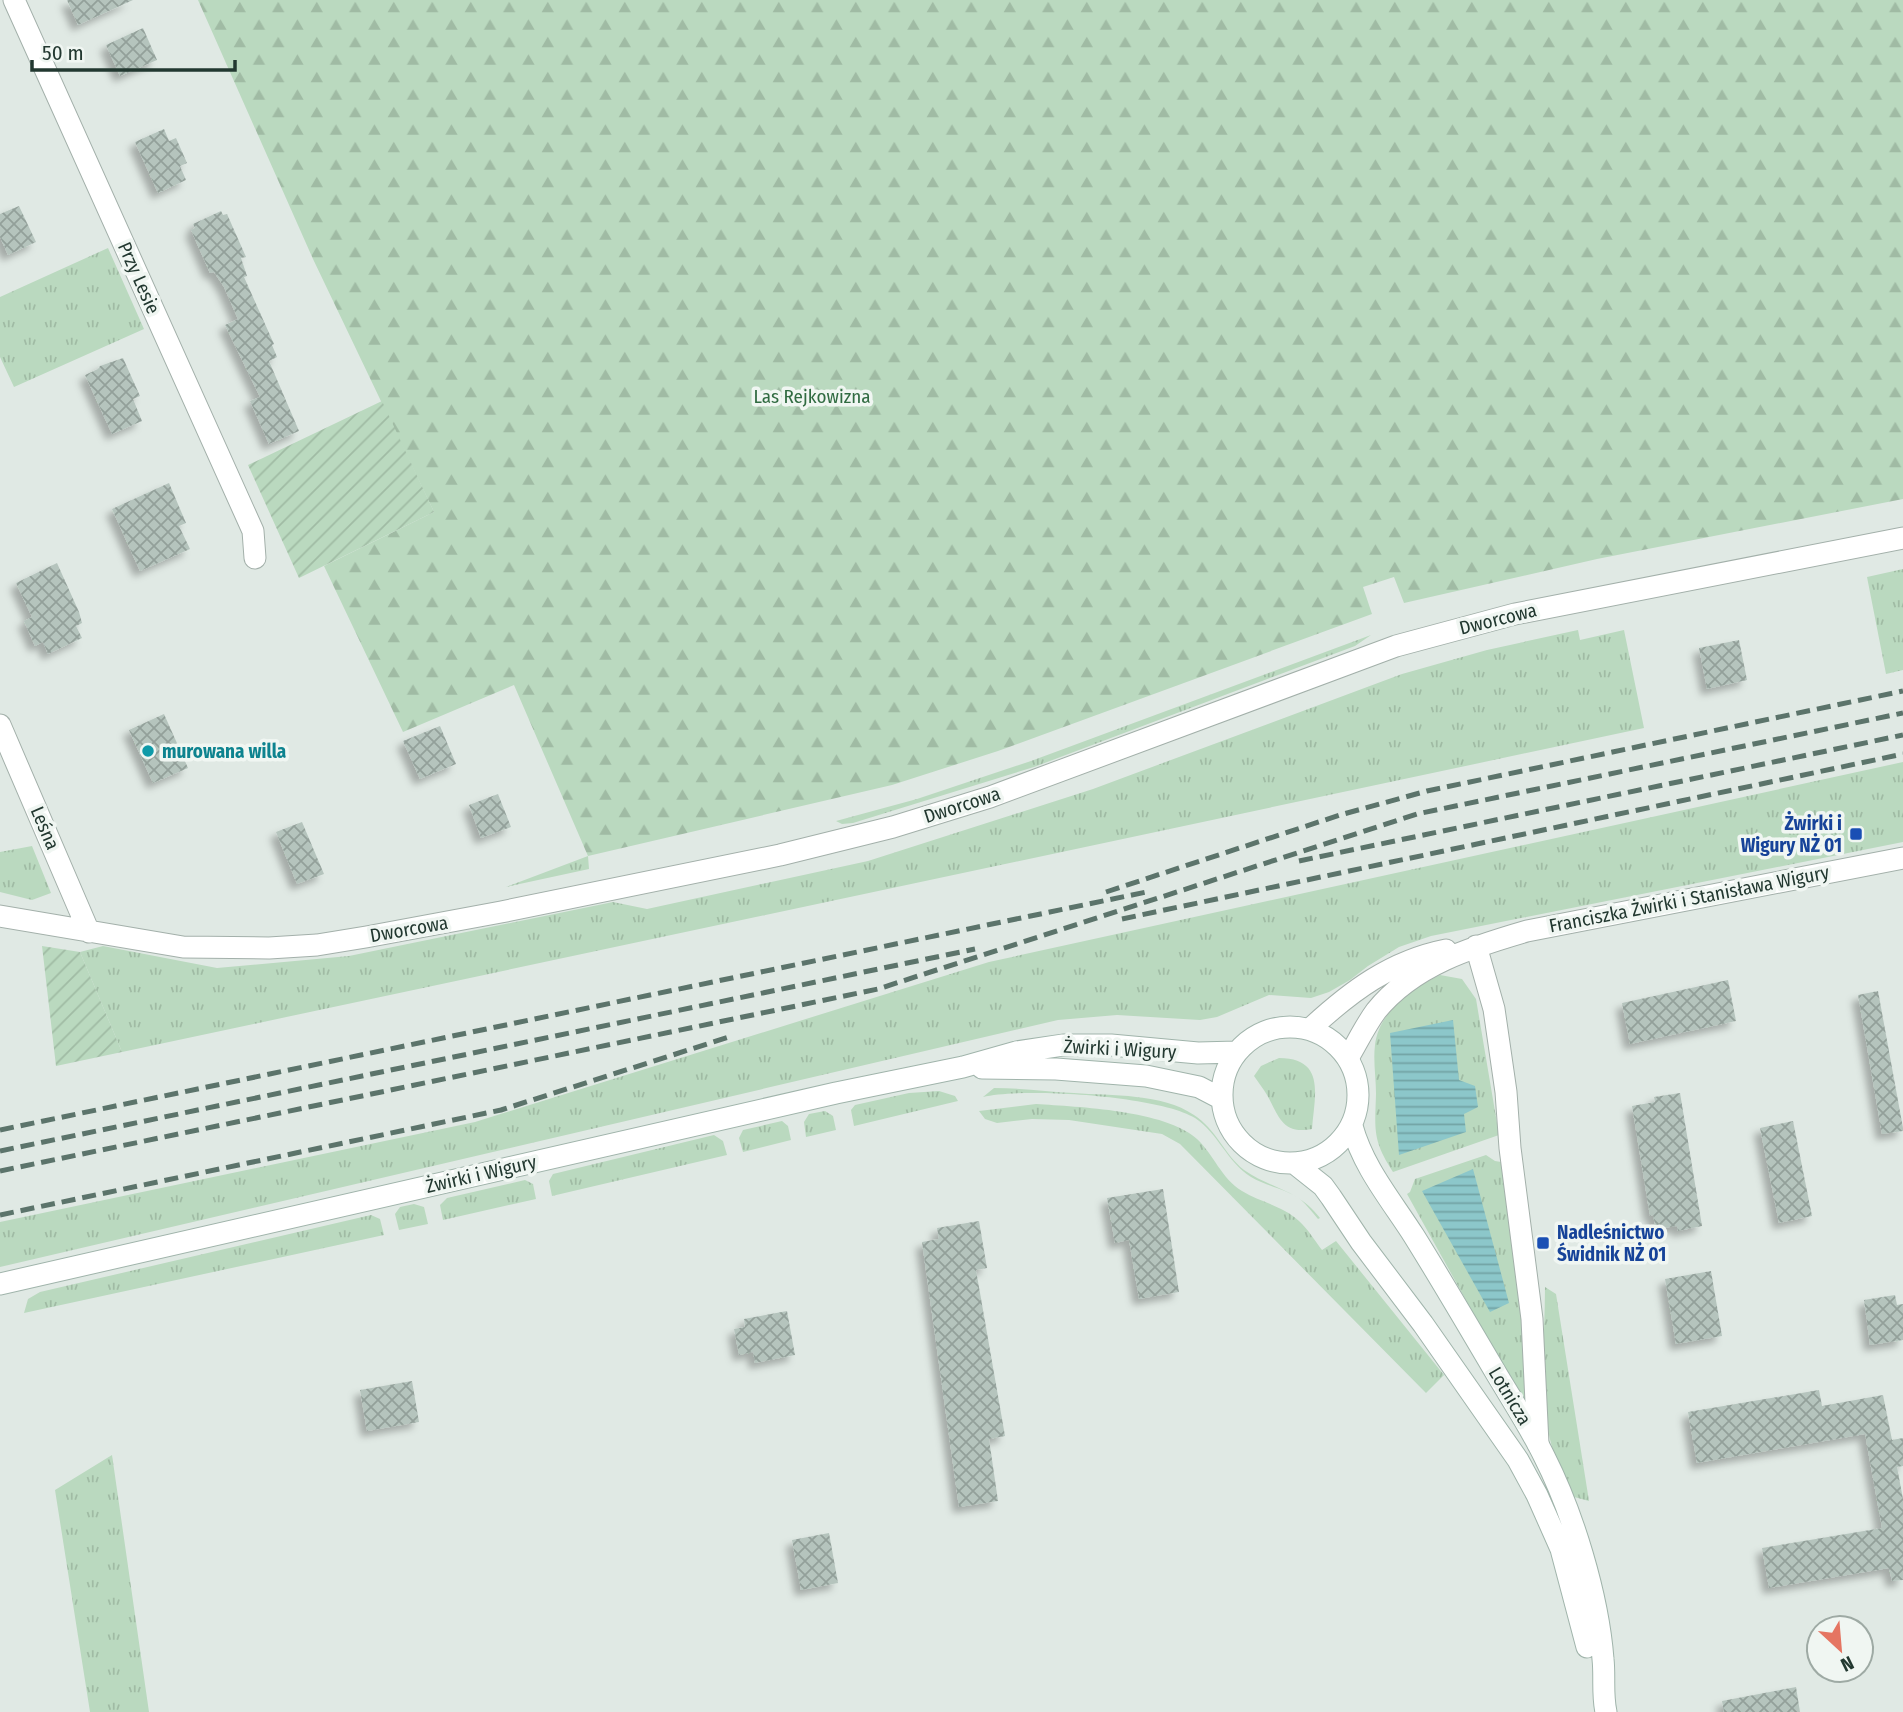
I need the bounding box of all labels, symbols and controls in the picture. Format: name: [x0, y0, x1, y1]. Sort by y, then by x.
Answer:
scale bar: [32, 28, 234, 72]
text: 50 m: [42, 40, 84, 66]
street label: Przy Lesie: [113, 239, 165, 317]
park label: Las Rejkowizna: [753, 385, 871, 408]
street label: Dworcowa: [1457, 598, 1539, 640]
place label: murowana willa: [162, 740, 286, 763]
marker: murowana willa: [140, 743, 156, 759]
street label: Dworcowa: [921, 782, 1003, 828]
street label: Leśna: [26, 803, 64, 853]
place label: Żwirki i Wigury NŻ 01: [1741, 811, 1842, 857]
marker: Żwirki i Wigury NŻ 01: [1848, 826, 1864, 842]
street label: Franciszka Żwirki i Stanisława Wigury: [1547, 860, 1831, 937]
street label: Dworcowa: [368, 911, 450, 947]
street label: Żwirki i Wigury: [1063, 1035, 1177, 1063]
street label: Żwirki i Wigury: [423, 1150, 539, 1198]
place label: Nadleśnictwo Świdnik NŻ 01: [1557, 1221, 1666, 1266]
marker: Nadleśnictwo Świdnik NŻ 01: [1535, 1235, 1551, 1251]
street label: Lotnicza: [1484, 1363, 1536, 1429]
north arrow: [1805, 1614, 1875, 1684]
text: N: [1837, 1651, 1857, 1677]

